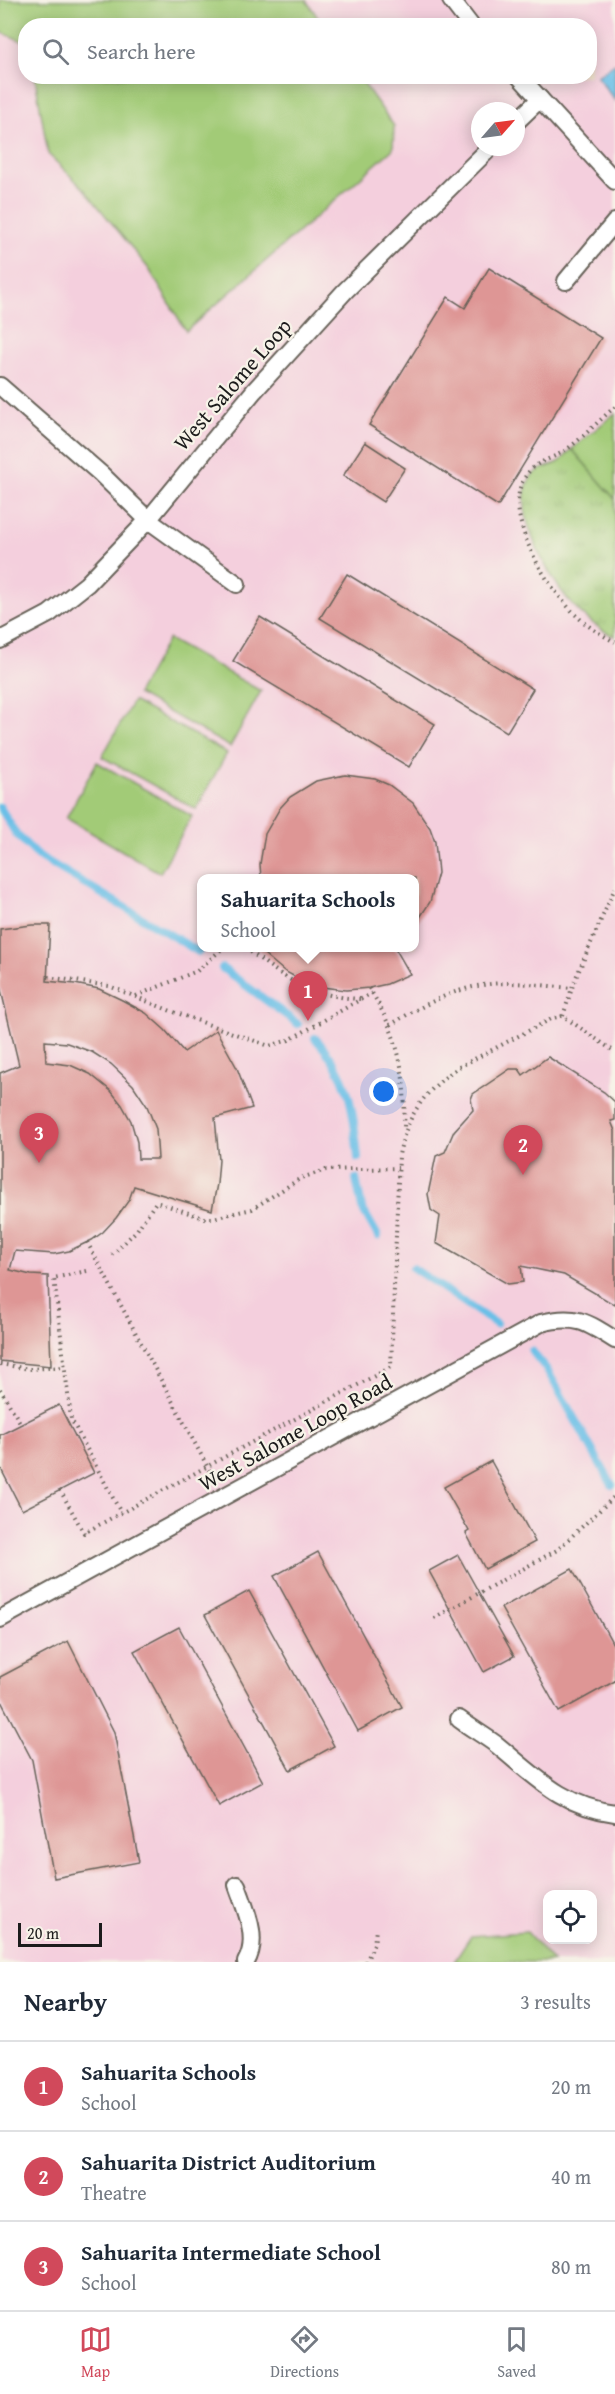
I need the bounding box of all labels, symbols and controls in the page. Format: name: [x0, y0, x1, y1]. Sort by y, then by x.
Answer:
search box: [18, 18, 597, 84]
icon: search: [39, 35, 72, 68]
text: Search here: [87, 35, 196, 67]
north arrow: [471, 102, 525, 156]
street label: West Salome Loop: [165, 311, 299, 457]
popup: [197, 874, 419, 952]
text: Sahuarita Schools: [220, 883, 396, 915]
text: School: [220, 915, 276, 944]
pin: 1: [288, 972, 328, 1021]
your location: [369, 1077, 398, 1106]
pin: 3: [20, 1114, 58, 1163]
pin: 2: [504, 1126, 542, 1175]
street label: West Salome Loop Road: [192, 1365, 398, 1499]
map controls: [543, 1890, 597, 1944]
button: locate: [543, 1890, 597, 1944]
scale bar: [18, 1920, 102, 1948]
text: 20 m: [27, 1921, 59, 1945]
text: Nearby: [24, 1982, 107, 2021]
text: 3 results: [520, 1987, 591, 2016]
text: Sahuarita Schools: [81, 2056, 256, 2088]
text: 1: [38, 2072, 49, 2101]
text: 20 m: [551, 2072, 591, 2101]
text: School: [81, 2088, 137, 2117]
text: Sahuarita District Auditorium: [81, 2146, 376, 2178]
text: 2: [38, 2162, 49, 2191]
text: 40 m: [551, 2162, 591, 2191]
text: Theatre: [81, 2178, 147, 2207]
text: Sahuarita Intermediate School: [81, 2236, 381, 2268]
text: 3: [38, 2252, 49, 2281]
text: 80 m: [551, 2252, 591, 2281]
text: School: [81, 2268, 137, 2297]
tab: Map: [79, 2323, 112, 2383]
tab: Directions: [270, 2323, 339, 2383]
tab: Saved: [497, 2323, 536, 2383]

